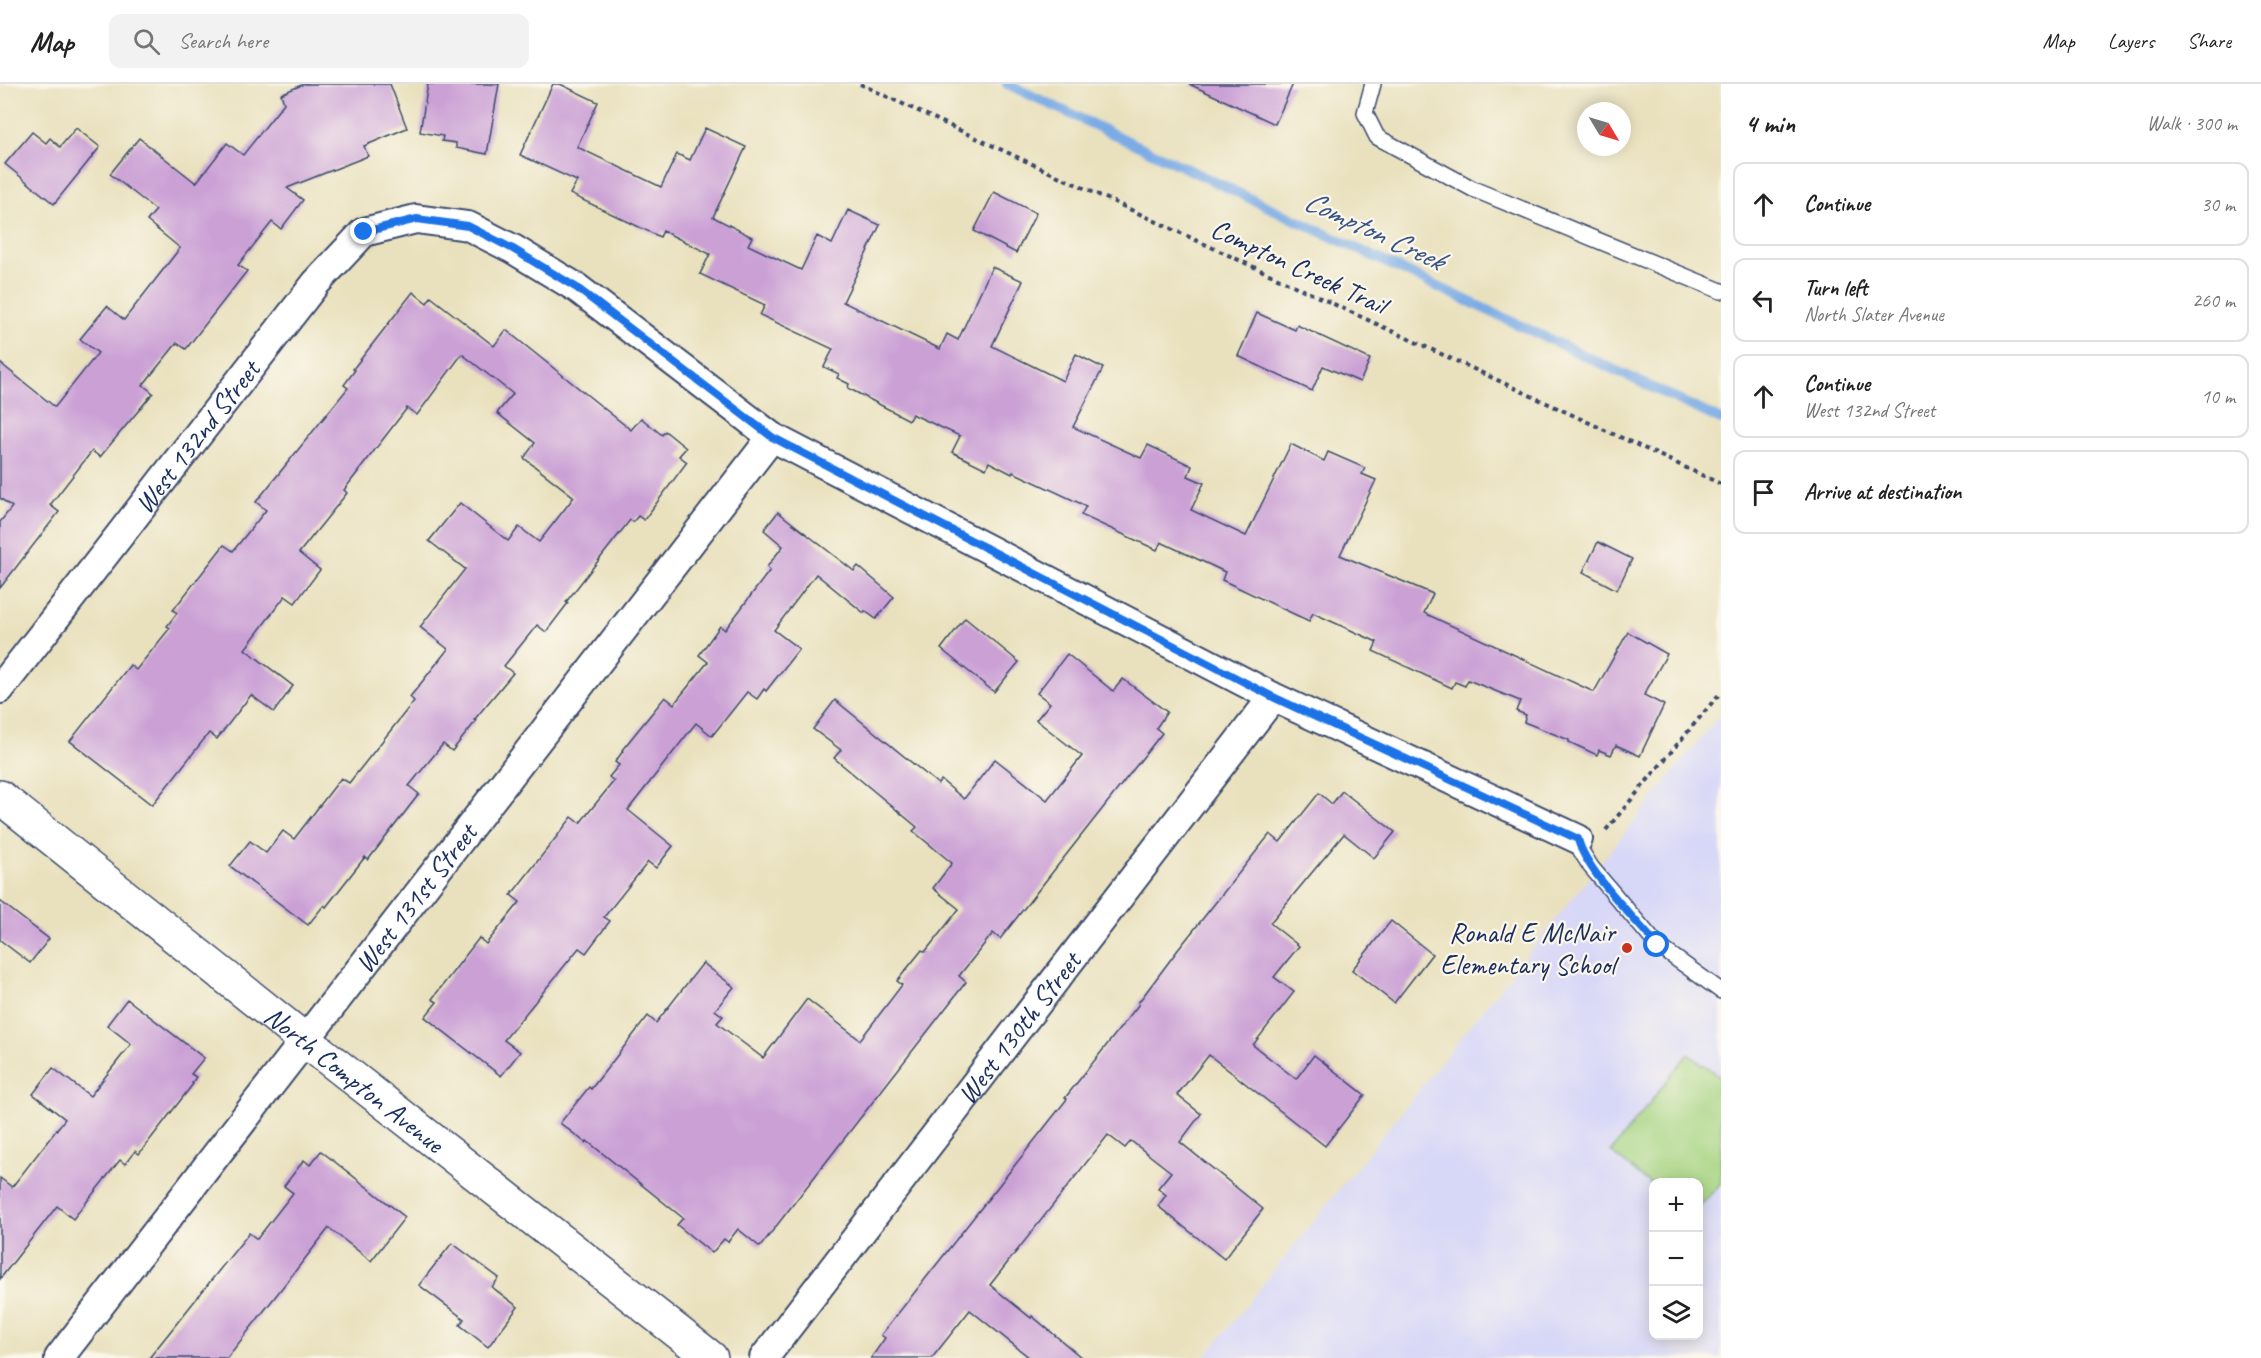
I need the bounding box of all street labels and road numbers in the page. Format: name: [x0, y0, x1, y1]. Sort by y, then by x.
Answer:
street label: Compton Creek Trail: [1206, 211, 1397, 324]
street label: West 132nd Street: [127, 351, 269, 520]
street label: West 131st Street: [347, 814, 486, 980]
street label: West 130th Street: [949, 943, 1090, 1111]
street label: North Compton Avenue: [258, 998, 452, 1162]

